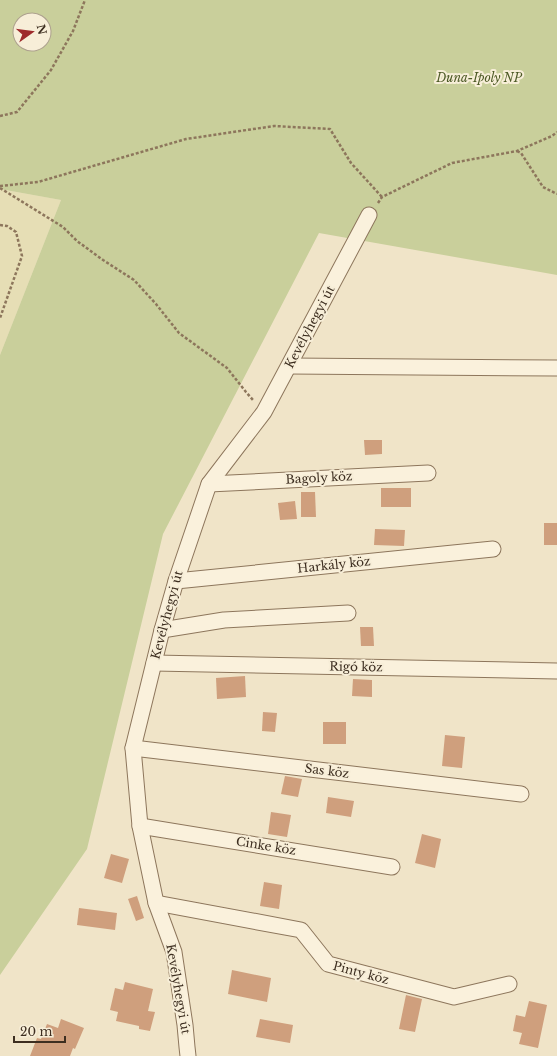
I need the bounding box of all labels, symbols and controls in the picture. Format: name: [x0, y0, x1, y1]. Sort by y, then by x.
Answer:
north arrow: [12, 12, 52, 52]
text: N: [34, 23, 50, 37]
park label: Duna-Ipoly NP: [435, 70, 523, 85]
street label: Kevélyhegyi út: [282, 283, 338, 371]
street label: Bagoly köz: [285, 468, 353, 487]
street label: Harkály köz: [297, 553, 372, 576]
street label: Kevélyhegyi út: [147, 568, 186, 661]
street label: Rigó köz: [329, 659, 383, 674]
street label: Sas köz: [304, 760, 350, 781]
street label: Cinke köz: [235, 833, 298, 858]
street label: Kevélyhegyi út: [163, 943, 194, 1036]
street label: Pinty köz: [332, 958, 391, 987]
scale bar: [14, 1018, 65, 1044]
text: 20 m: [20, 1024, 52, 1039]

